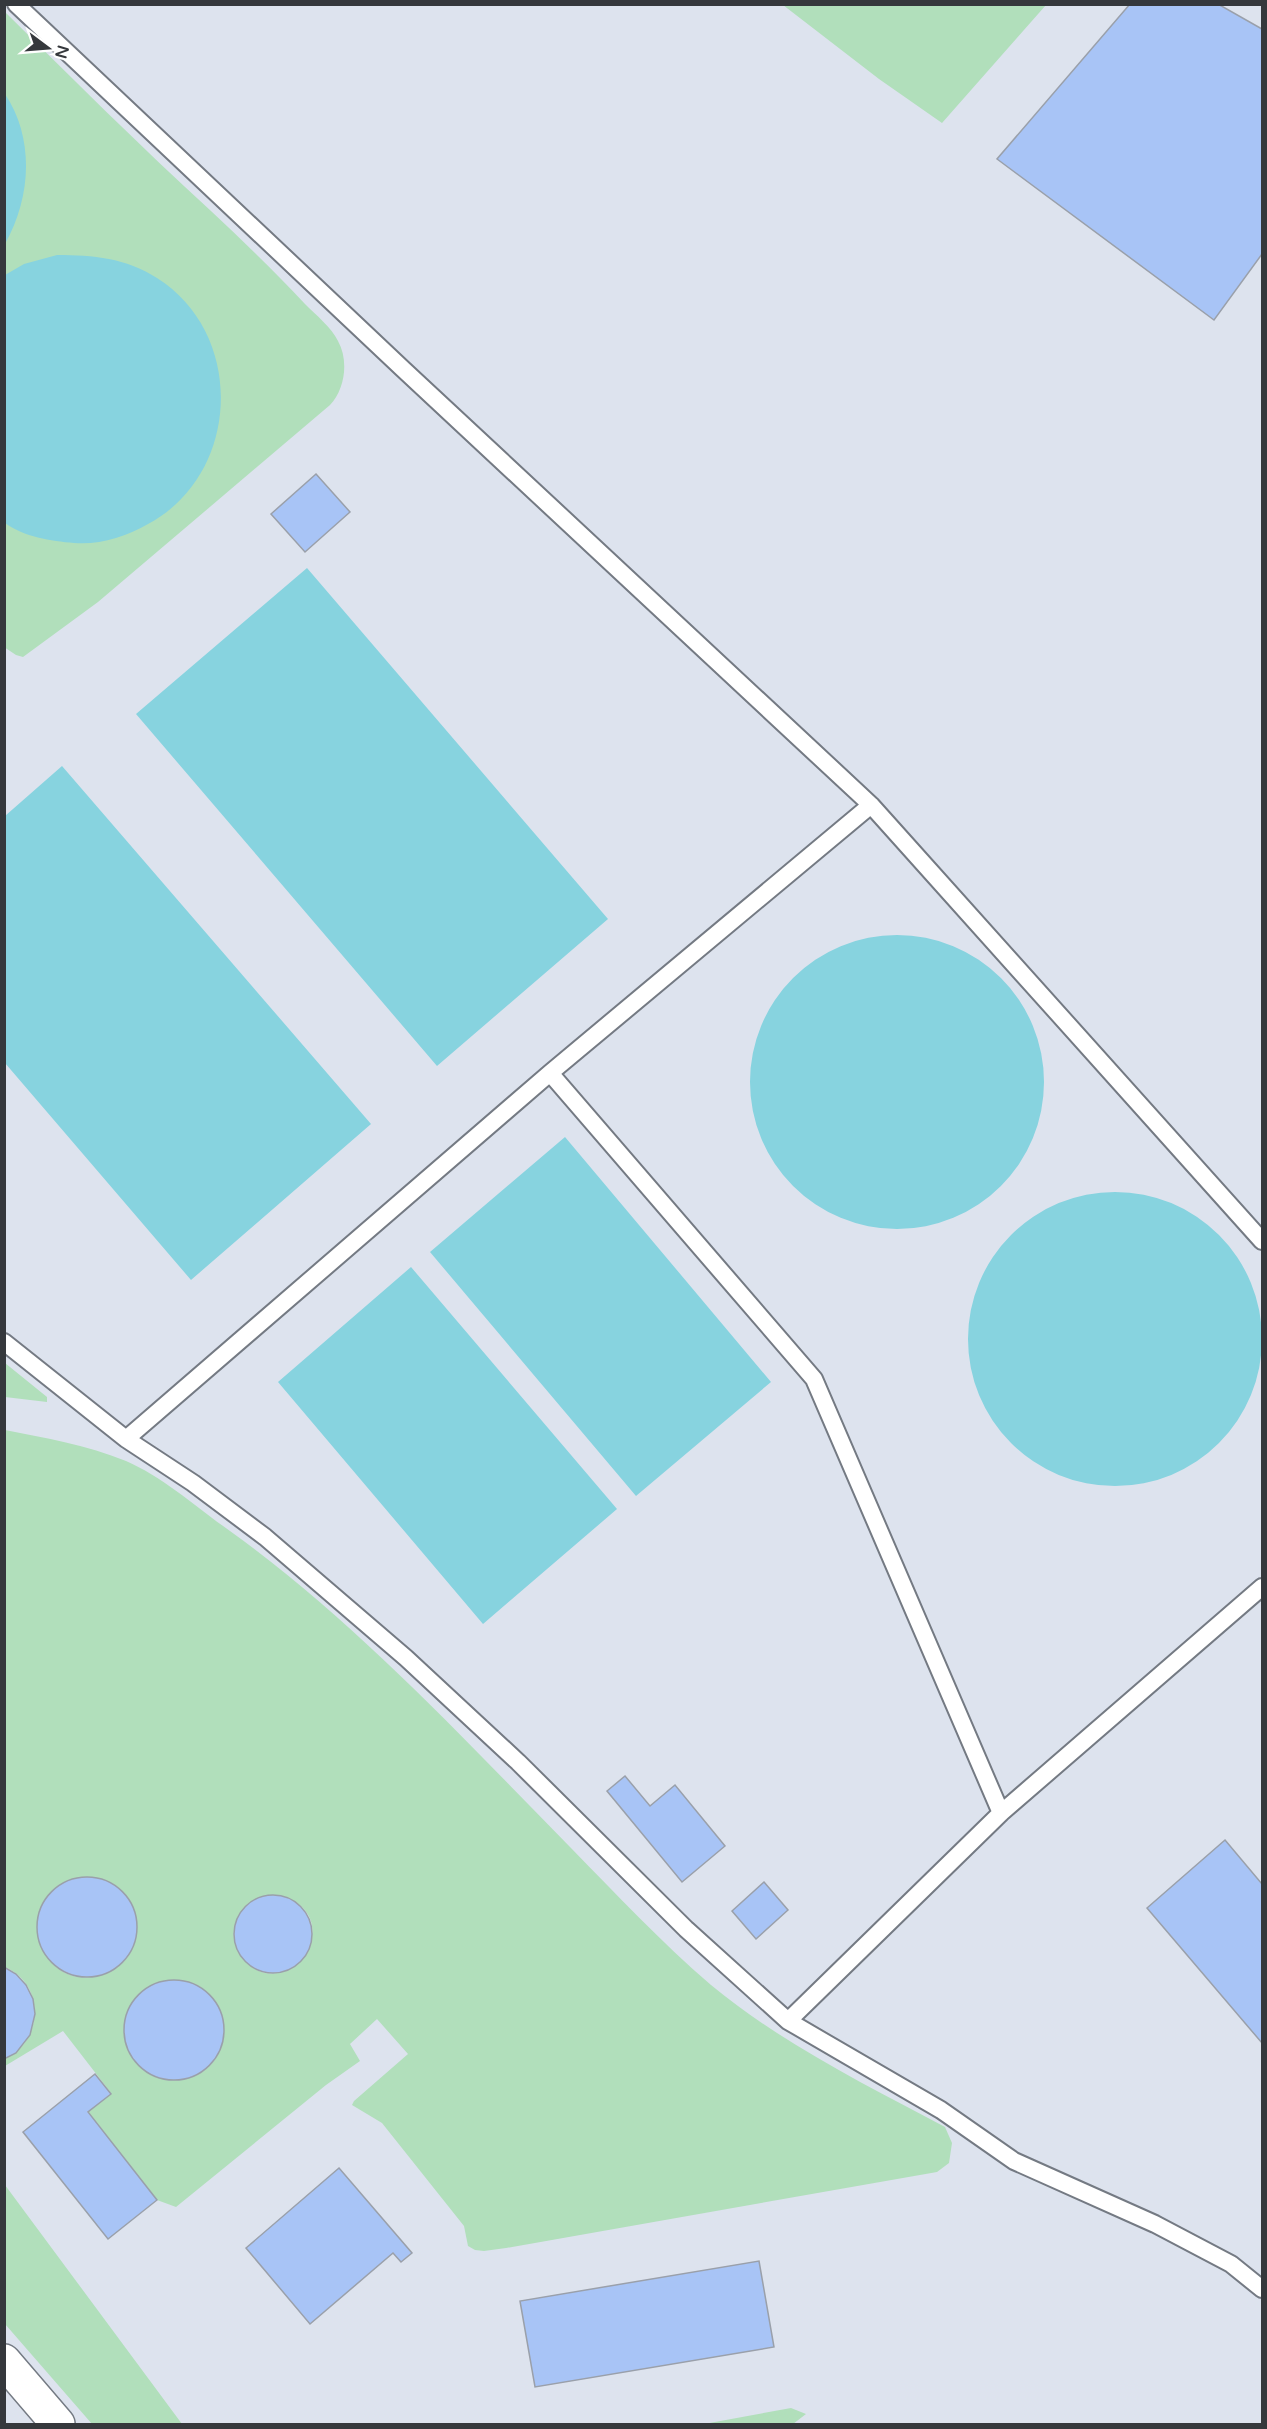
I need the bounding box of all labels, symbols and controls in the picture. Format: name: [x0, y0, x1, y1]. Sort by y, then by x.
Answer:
north arrow: [18, 18, 78, 78]
text: N: [50, 43, 73, 61]

